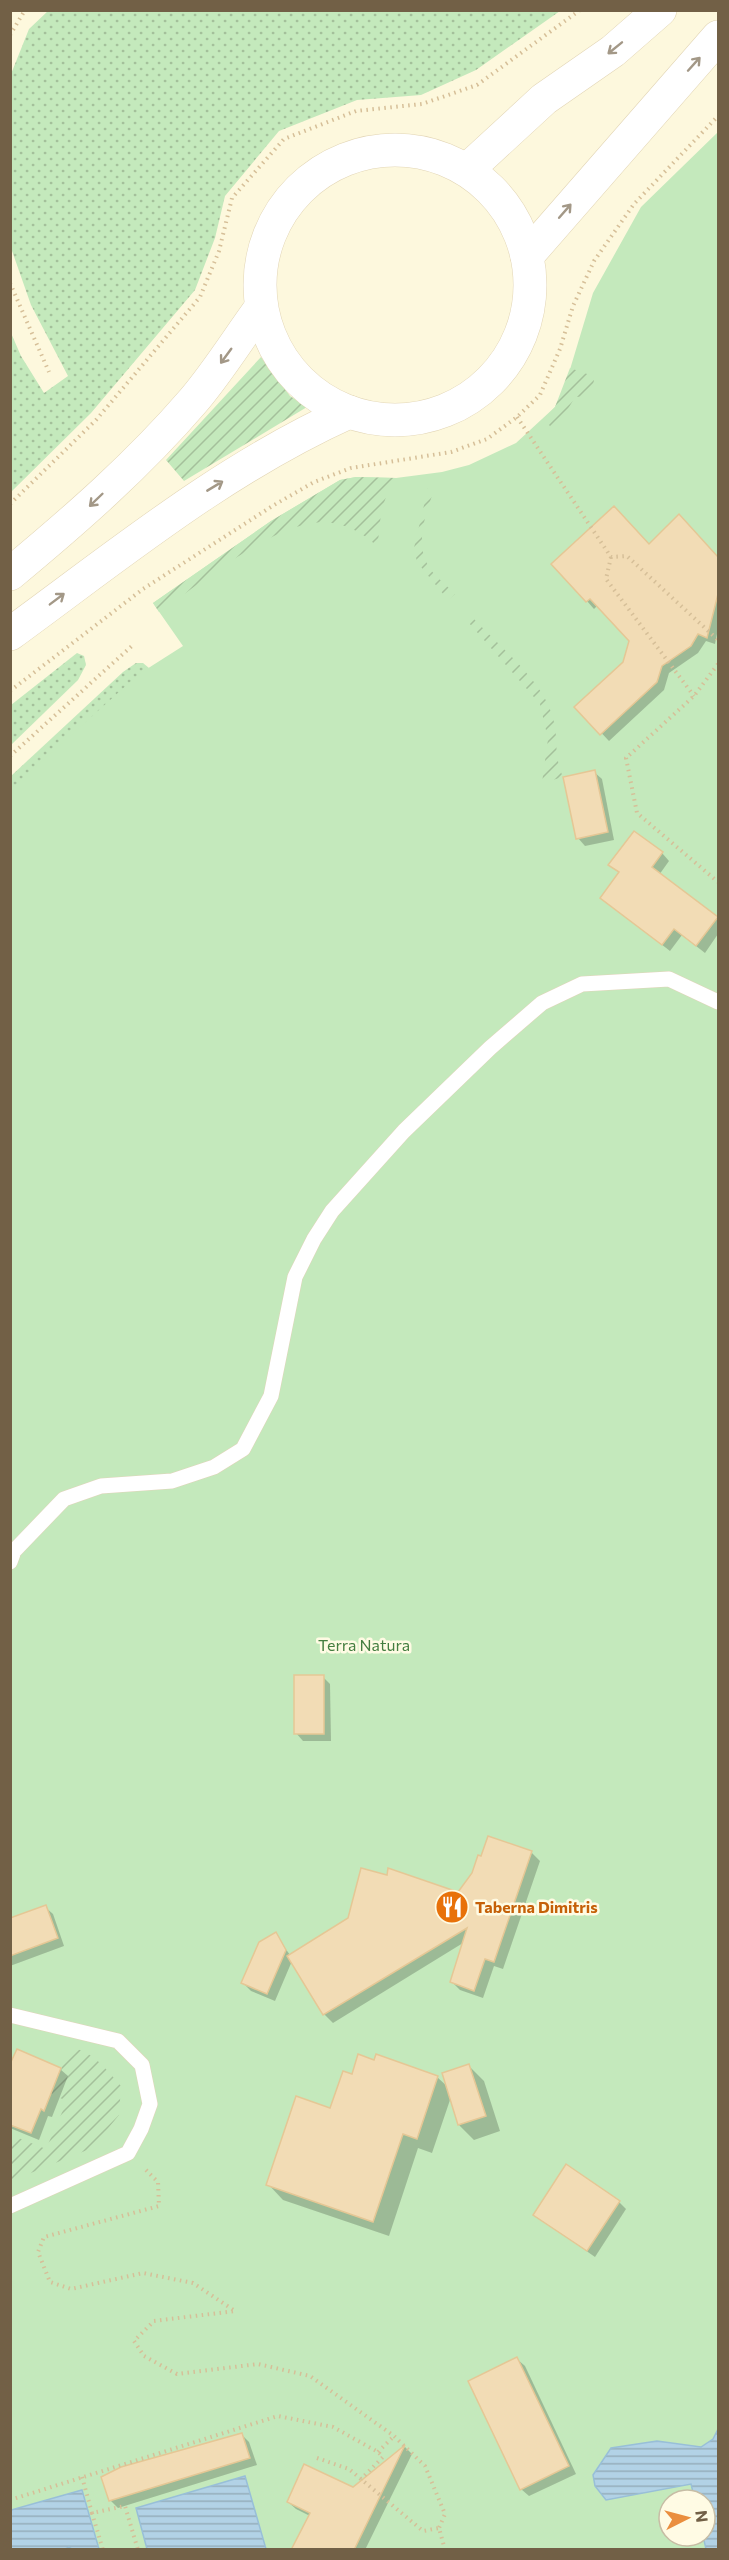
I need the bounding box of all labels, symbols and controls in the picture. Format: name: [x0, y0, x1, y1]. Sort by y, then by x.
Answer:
one-way arrow: [608, 42, 624, 55]
one-way arrow: [686, 57, 701, 72]
one-way arrow: [558, 204, 572, 219]
one-way arrow: [220, 347, 232, 363]
one-way arrow: [207, 479, 224, 492]
one-way arrow: [88, 493, 103, 508]
one-way arrow: [49, 593, 65, 606]
park label: Terra Natura: [318, 1635, 410, 1654]
restaurant icon: Taberna Dimitris: [434, 1889, 470, 1925]
place label: Taberna Dimitris: [475, 1897, 598, 1916]
north arrow: [657, 2488, 717, 2548]
text: N: [692, 2509, 712, 2523]

